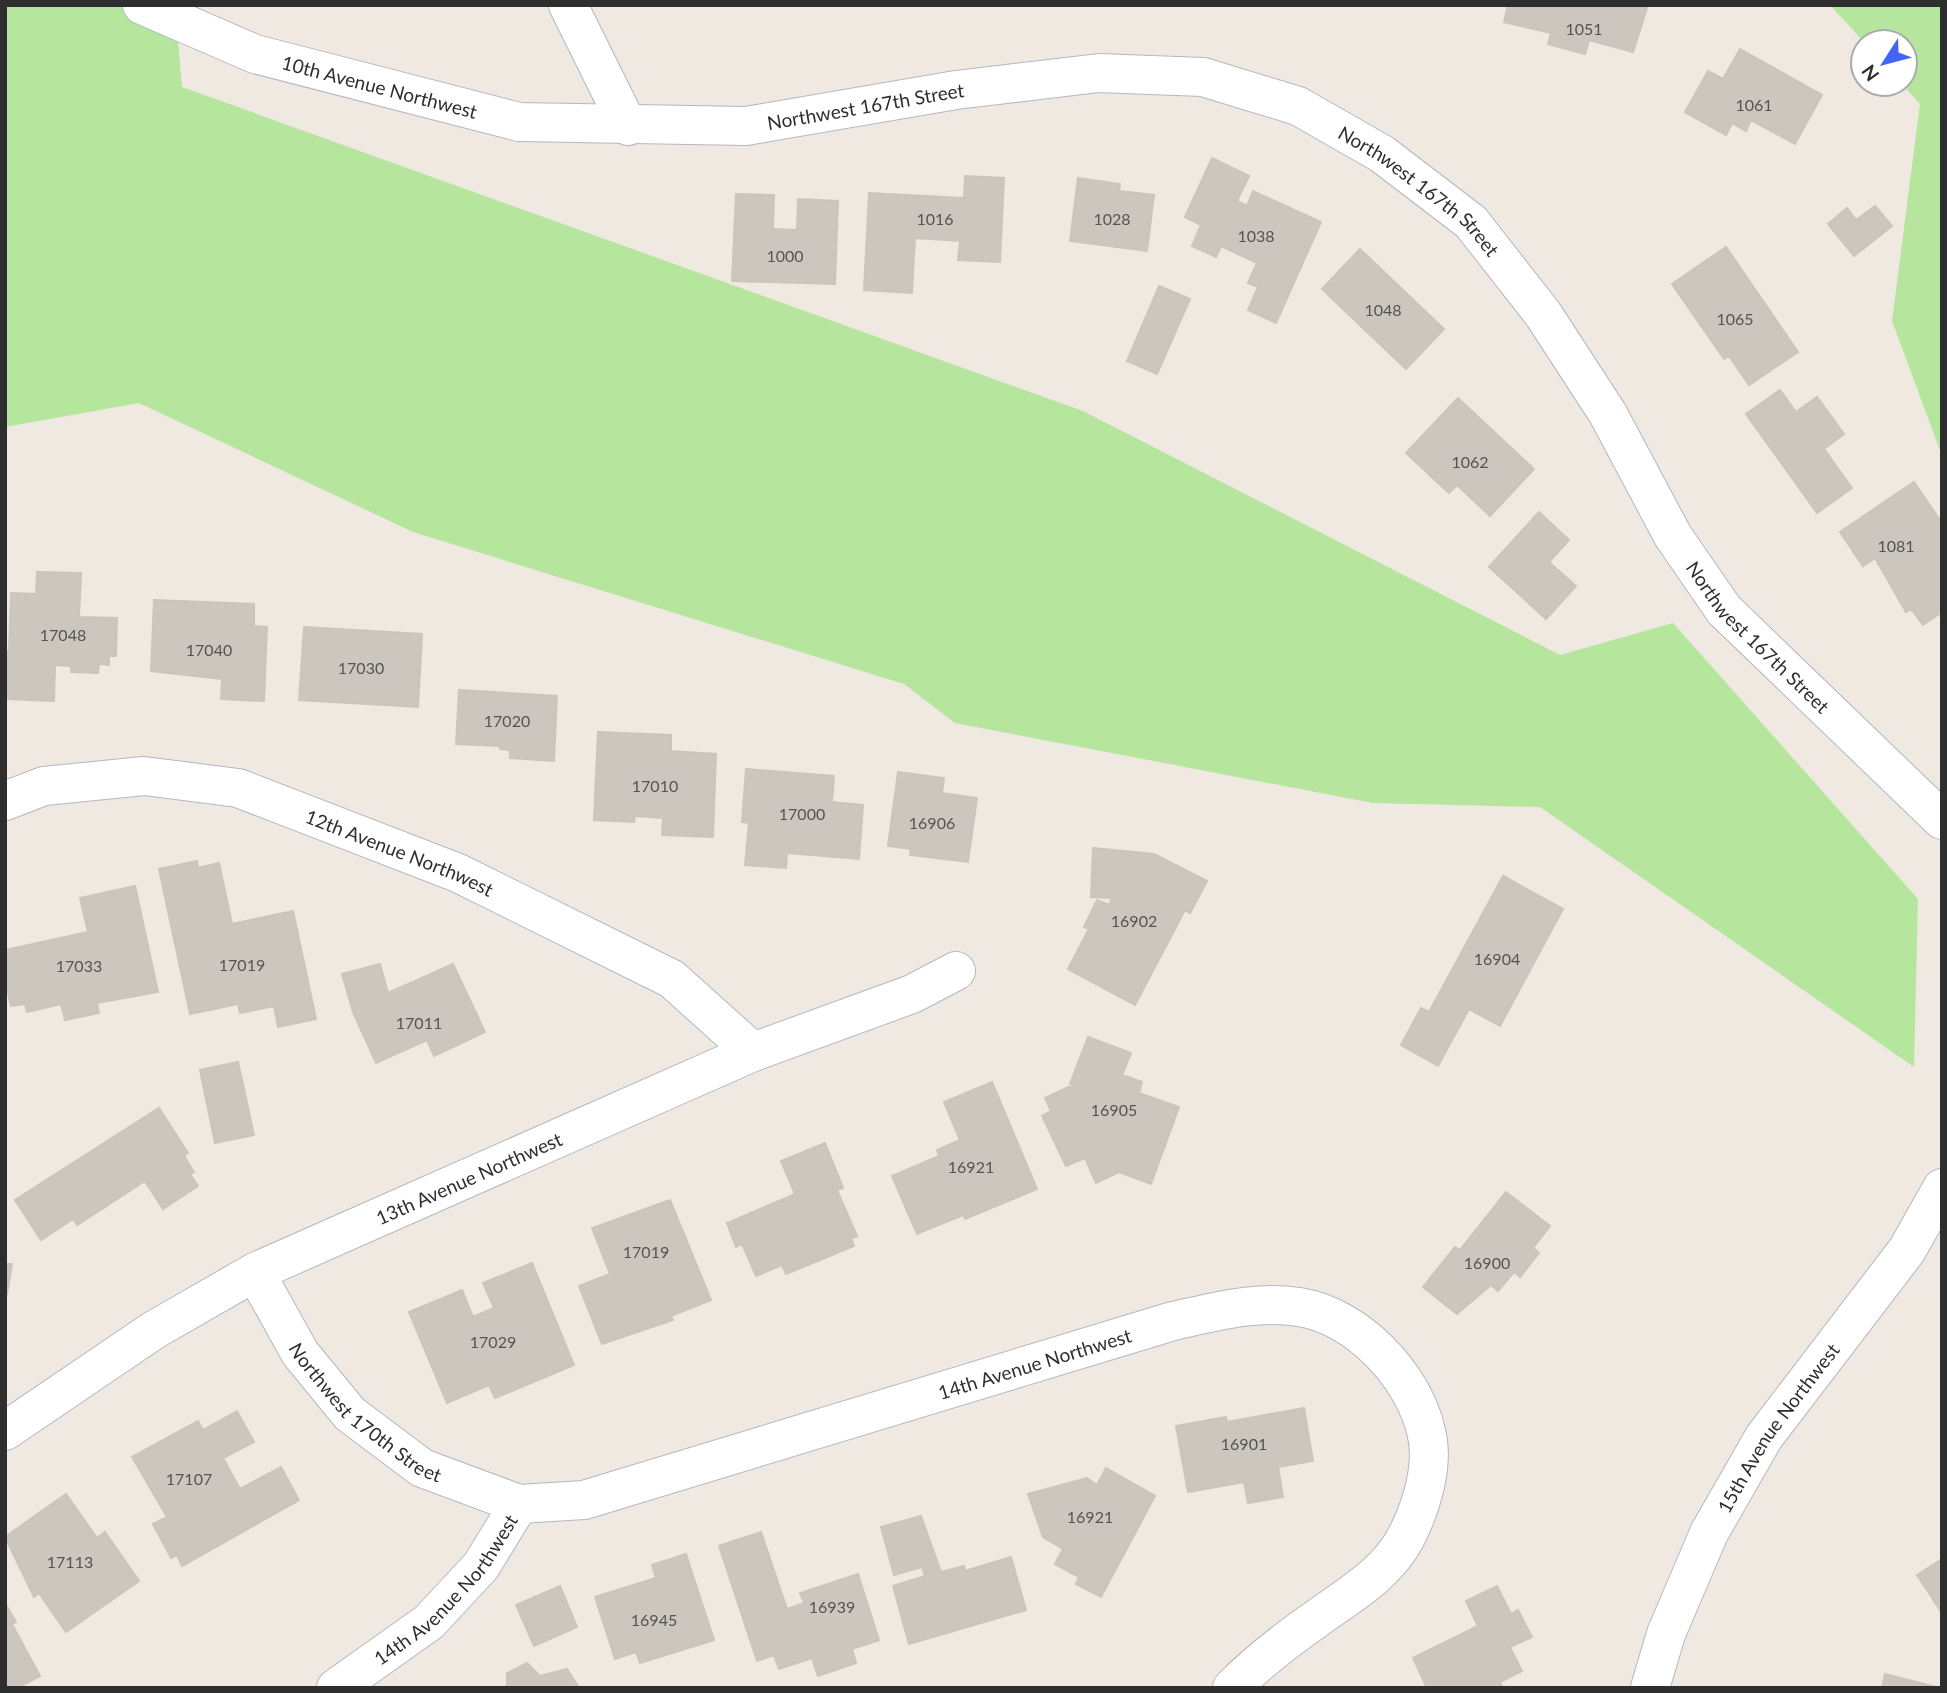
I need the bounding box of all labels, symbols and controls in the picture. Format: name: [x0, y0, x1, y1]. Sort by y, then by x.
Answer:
house number: 1051: [1565, 19, 1603, 38]
north arrow: [1849, 28, 1919, 98]
street label: 10th Avenue Northwest: [280, 50, 480, 122]
text: N: [1856, 61, 1883, 86]
street label: Northwest 167th Street: [765, 78, 965, 134]
house number: 1061: [1735, 95, 1773, 114]
street label: Northwest 167th Street: [1335, 120, 1505, 261]
house number: 1016: [916, 209, 954, 228]
house number: 1028: [1093, 209, 1131, 228]
house number: 1038: [1237, 226, 1275, 245]
house number: 1000: [766, 246, 804, 265]
house number: 1048: [1364, 300, 1402, 319]
house number: 1065: [1716, 309, 1754, 328]
house number: 1062: [1451, 452, 1489, 471]
house number: 1081: [1877, 536, 1915, 555]
street label: Northwest 167th Street: [1682, 557, 1835, 717]
house number: 17048: [40, 625, 86, 644]
house number: 17040: [186, 640, 232, 659]
house number: 17030: [338, 658, 384, 677]
house number: 17020: [484, 711, 530, 730]
house number: 17010: [632, 776, 678, 795]
street label: 12th Avenue Northwest: [302, 804, 498, 900]
house number: 17000: [779, 804, 825, 823]
house number: 16906: [909, 813, 955, 832]
house number: 16902: [1111, 911, 1157, 930]
house number: 16904: [1474, 949, 1520, 968]
house number: 17019: [219, 955, 265, 974]
house number: 17033: [56, 956, 102, 975]
house number: 17011: [396, 1013, 442, 1032]
house number: 16905: [1091, 1100, 1137, 1119]
street label: 13th Avenue Northwest: [372, 1126, 565, 1229]
house number: 16921: [948, 1157, 994, 1176]
house number: 17019: [623, 1242, 669, 1261]
house number: 16900: [1464, 1253, 1510, 1272]
street label: 14th Avenue Northwest: [935, 1323, 1134, 1403]
house number: 17029: [470, 1332, 516, 1351]
street label: Northwest 170th Street: [285, 1338, 445, 1486]
street label: 15th Avenue Northwest: [1712, 1338, 1843, 1517]
house number: 16901: [1221, 1434, 1267, 1453]
house number: 17107: [166, 1469, 212, 1488]
house number: 16921: [1067, 1507, 1113, 1526]
street label: 14th Avenue Northwest: [369, 1510, 522, 1669]
house number: 17113: [47, 1552, 93, 1571]
house number: 16939: [809, 1597, 855, 1616]
house number: 16945: [631, 1610, 677, 1629]

